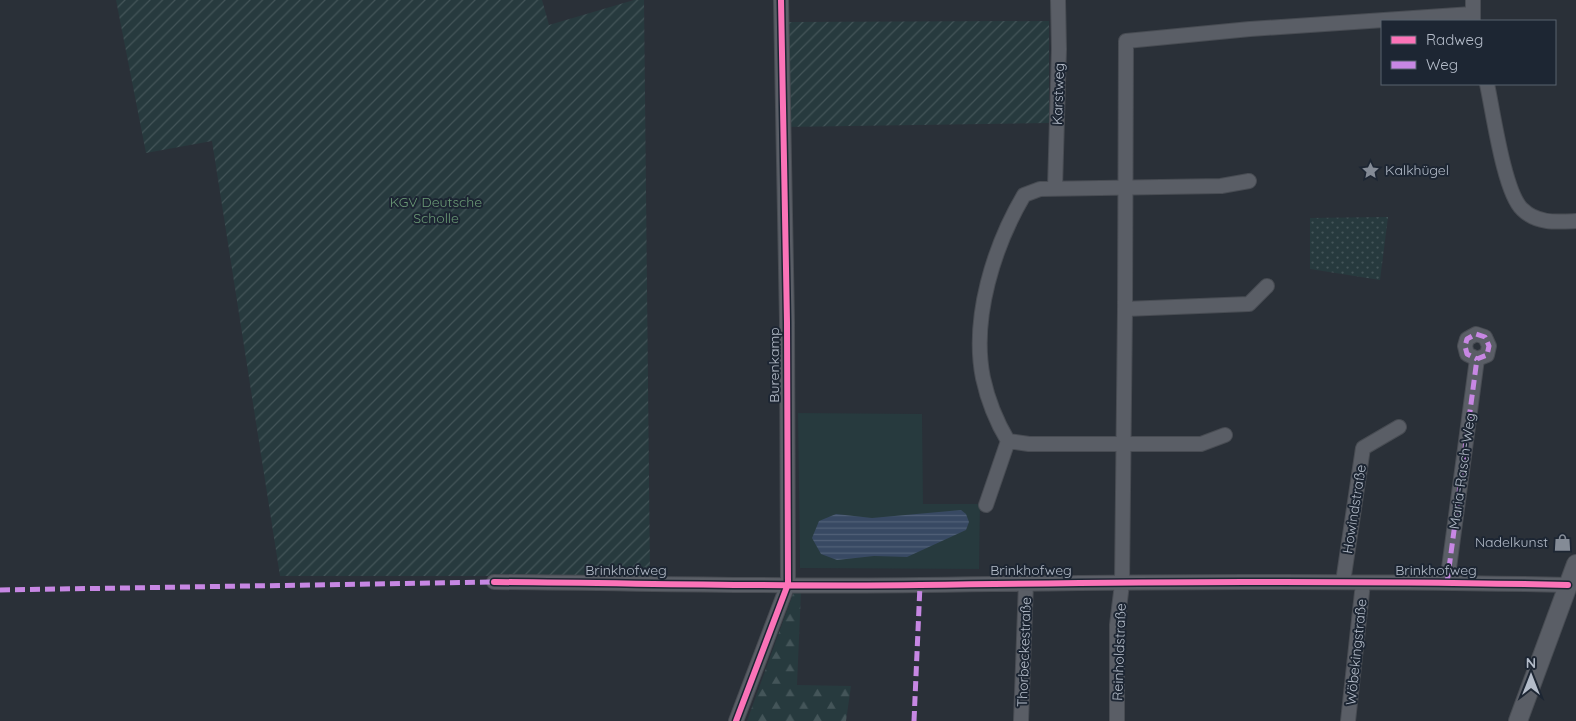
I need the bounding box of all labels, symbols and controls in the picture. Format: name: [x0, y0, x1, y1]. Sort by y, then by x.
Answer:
legend: [1381, 20, 1556, 85]
text: Radweg: [1426, 30, 1483, 49]
text: Weg: [1426, 55, 1458, 74]
street label: Karstweg: [1048, 63, 1068, 125]
place icon: Kalkhügel: [1361, 160, 1381, 180]
place label: Kalkhügel: [1385, 161, 1449, 179]
park label: KGV Deutsche Scholle: [390, 193, 482, 227]
street label: Burenkamp: [765, 327, 783, 403]
street label: Maria-Rasch-Weg: [1445, 412, 1479, 530]
street label: Howindstraße: [1338, 463, 1370, 555]
shop icon: Nadelkunst: [1552, 532, 1572, 552]
place label: Nadelkunst: [1475, 533, 1548, 551]
street label: Brinkhofweg: [585, 561, 667, 579]
street label: Brinkhofweg: [990, 561, 1072, 579]
street label: Brinkhofweg: [1395, 561, 1477, 579]
street label: Thorbeckestraße: [1013, 596, 1035, 707]
street label: Wöbekingstraße: [1341, 598, 1371, 706]
street label: Reinholdstraße: [1108, 603, 1130, 701]
north arrow: [1506, 651, 1556, 701]
text: N: [1526, 654, 1536, 672]

